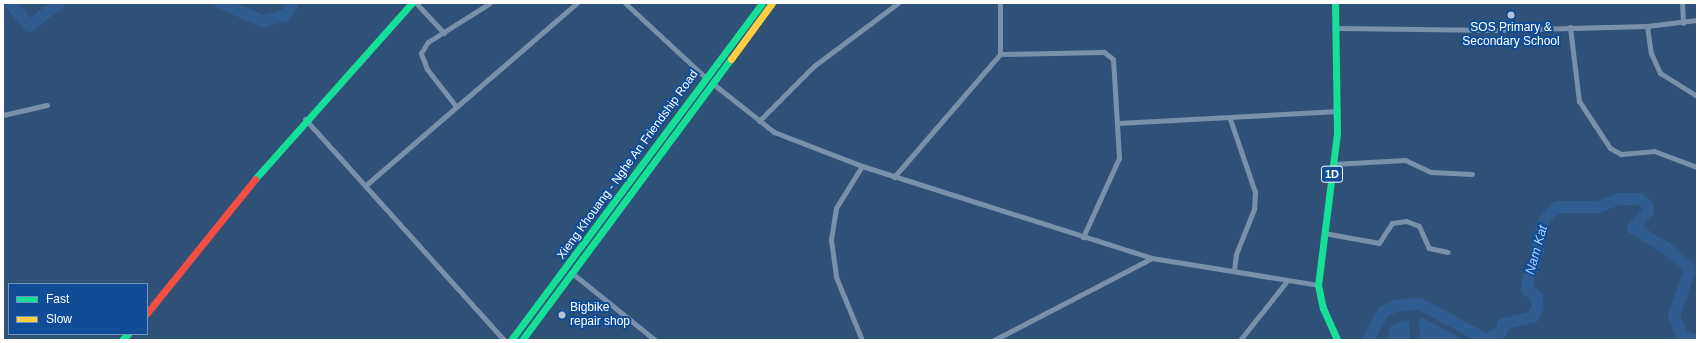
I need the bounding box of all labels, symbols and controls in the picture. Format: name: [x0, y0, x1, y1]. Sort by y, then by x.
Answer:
marker: SOS Primary & Secondary School: [1506, 10, 1516, 20]
place label: SOS Primary & Secondary School: [1462, 21, 1560, 49]
street label: Xieng Khouang - Nghe An Friendship Road: [554, 67, 702, 263]
road number: 1D: [1320, 165, 1344, 183]
water label: Nam Kat: [1523, 224, 1551, 276]
legend: [8, 283, 148, 335]
text: Fast: [46, 292, 69, 306]
place label: Bigbike repair shop: [570, 301, 630, 329]
marker: Bigbike repair shop: [557, 310, 567, 320]
text: Slow: [46, 312, 72, 326]

